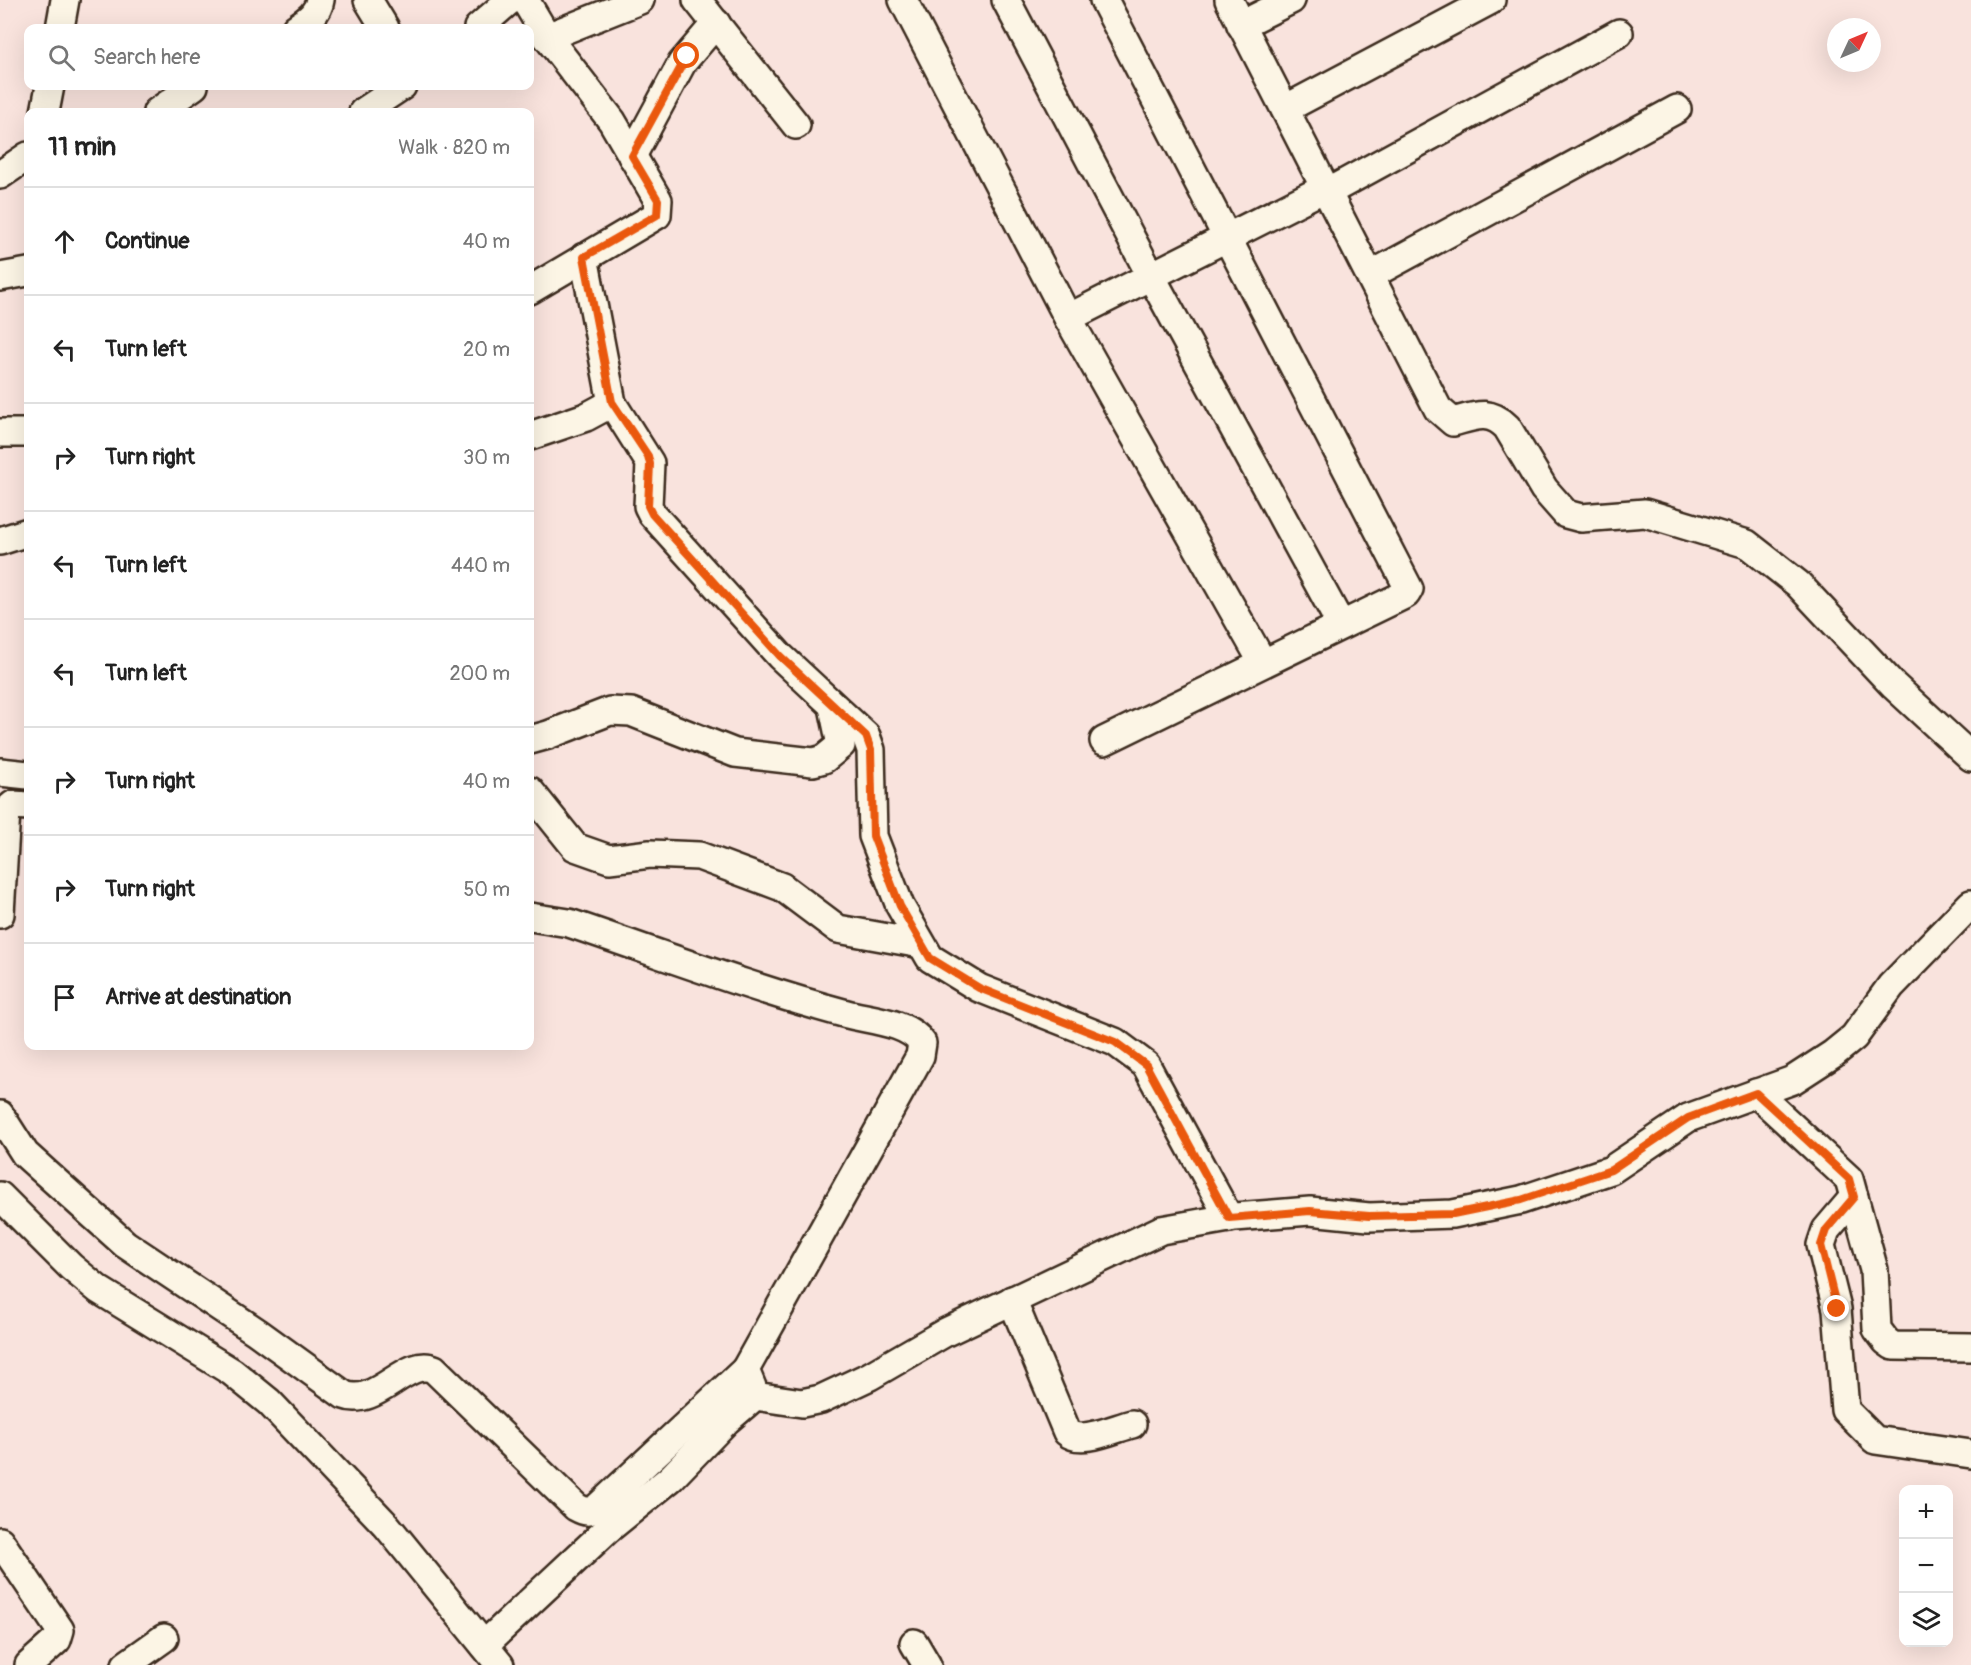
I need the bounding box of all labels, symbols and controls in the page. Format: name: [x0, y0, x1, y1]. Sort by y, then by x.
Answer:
north arrow: [1827, 18, 1881, 72]
search box: [24, 24, 534, 90]
icon: search: [45, 41, 78, 74]
route start: [673, 42, 699, 68]
text: Search here: [93, 43, 200, 71]
text: 11 min: [48, 131, 116, 163]
text: Walk · 820 m: [398, 135, 510, 160]
icon: ahead: [48, 225, 81, 258]
text: Continue: [105, 227, 189, 255]
text: 40 m: [463, 229, 510, 254]
icon: left: [48, 333, 81, 366]
text: Turn left: [105, 335, 187, 363]
text: 20 m: [463, 337, 510, 362]
icon: right: [48, 441, 81, 474]
text: Turn right: [105, 443, 195, 471]
text: 30 m: [463, 445, 510, 470]
icon: left: [48, 549, 81, 582]
text: Turn left: [105, 551, 187, 579]
text: 440 m: [451, 553, 510, 578]
icon: left: [48, 657, 81, 690]
text: Turn left: [105, 659, 187, 687]
text: 200 m: [449, 661, 510, 686]
icon: right: [48, 765, 81, 798]
text: Turn right: [105, 767, 195, 795]
text: 40 m: [463, 769, 510, 794]
icon: right: [48, 873, 81, 906]
text: Turn right: [105, 875, 195, 903]
text: 50 m: [463, 877, 510, 902]
icon: arrive: [48, 981, 81, 1014]
text: Arrive at destination: [105, 983, 291, 1011]
route end: [1823, 1295, 1849, 1321]
map controls: [1899, 1485, 1953, 1647]
button: +: [1899, 1485, 1953, 1539]
button: −: [1899, 1539, 1953, 1593]
button: layers: [1899, 1593, 1953, 1647]

